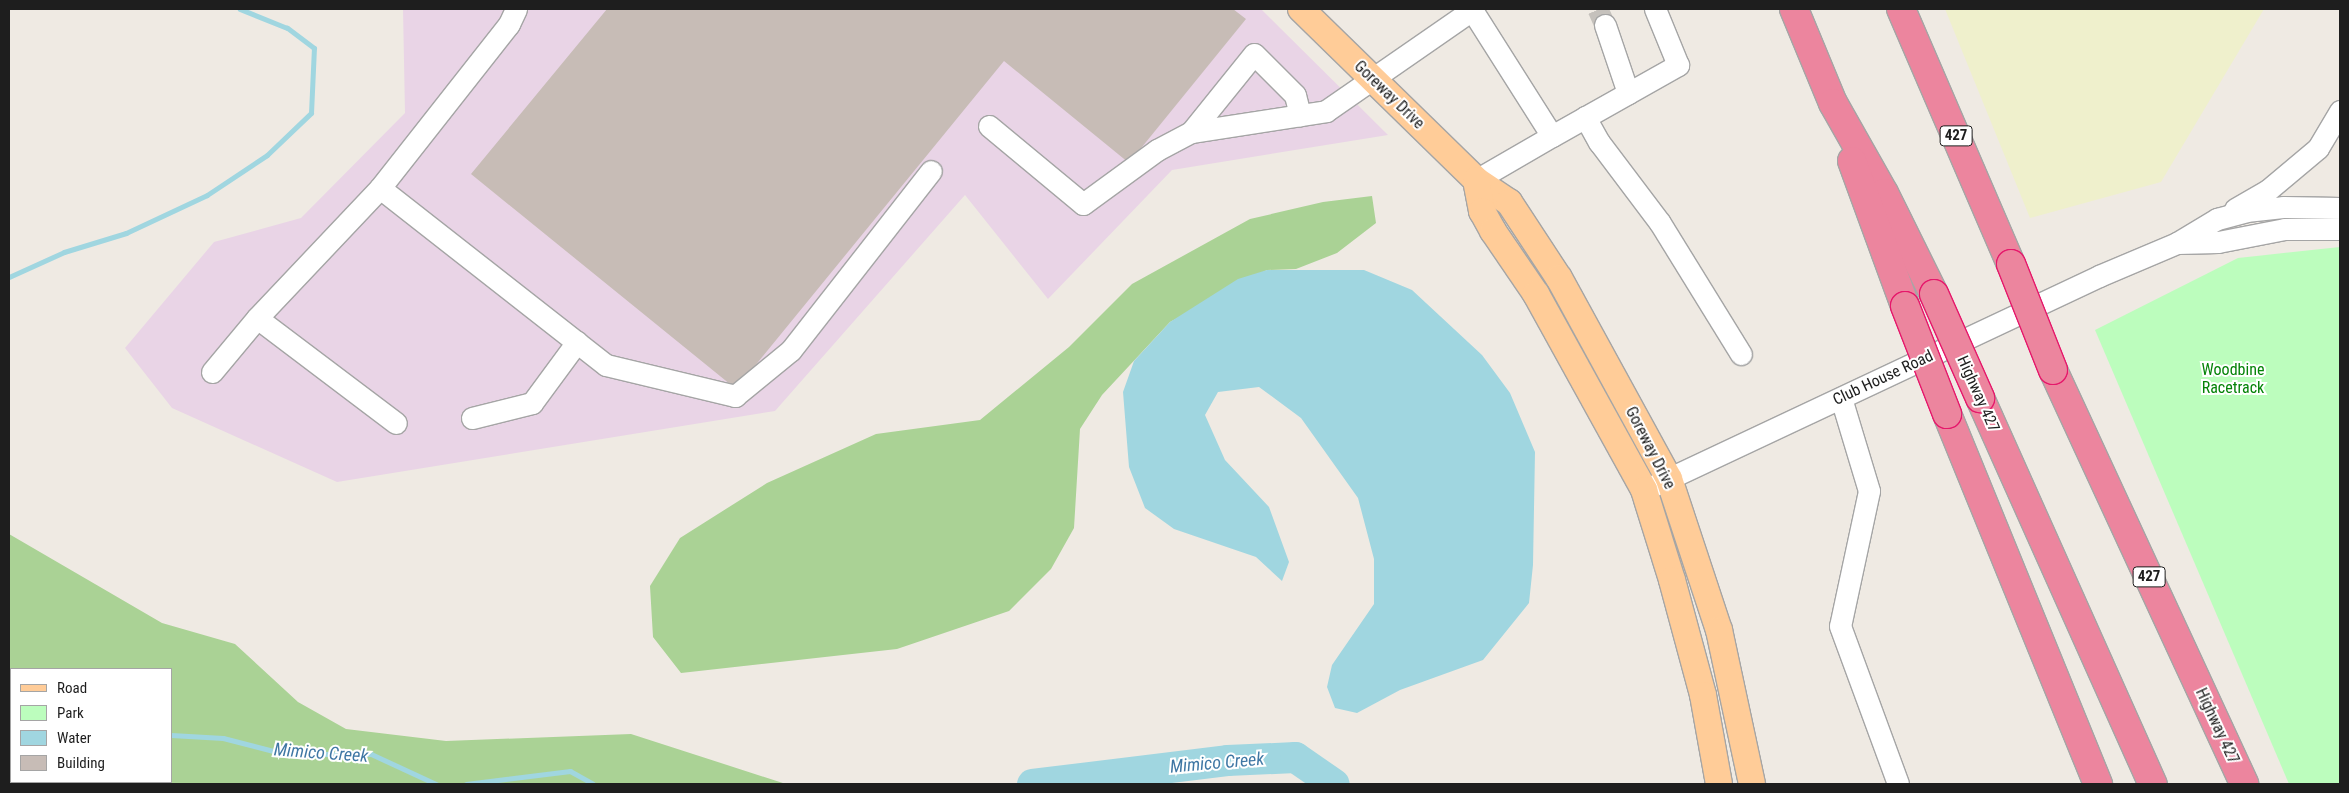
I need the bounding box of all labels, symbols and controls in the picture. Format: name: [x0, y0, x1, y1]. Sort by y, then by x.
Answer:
street label: Goreway Drive: [1350, 57, 1428, 133]
road number: 427: [1938, 124, 1974, 148]
street label: Club House Road: [1830, 346, 1936, 410]
street label: Highway 427: [1953, 353, 2003, 435]
park label: Woodbine Racetrack: [2202, 360, 2264, 398]
street label: Goreway Drive: [1621, 404, 1679, 492]
road number: 427: [2132, 564, 2166, 590]
legend: [10, 668, 172, 783]
text: Road: [57, 679, 87, 697]
street label: Highway 427: [2191, 685, 2243, 767]
text: Park: [57, 704, 84, 722]
text: Water: [57, 729, 91, 747]
water label: Mimico Creek: [273, 739, 369, 767]
water label: Mimico Creek: [1169, 748, 1265, 778]
text: Building: [57, 754, 105, 772]

